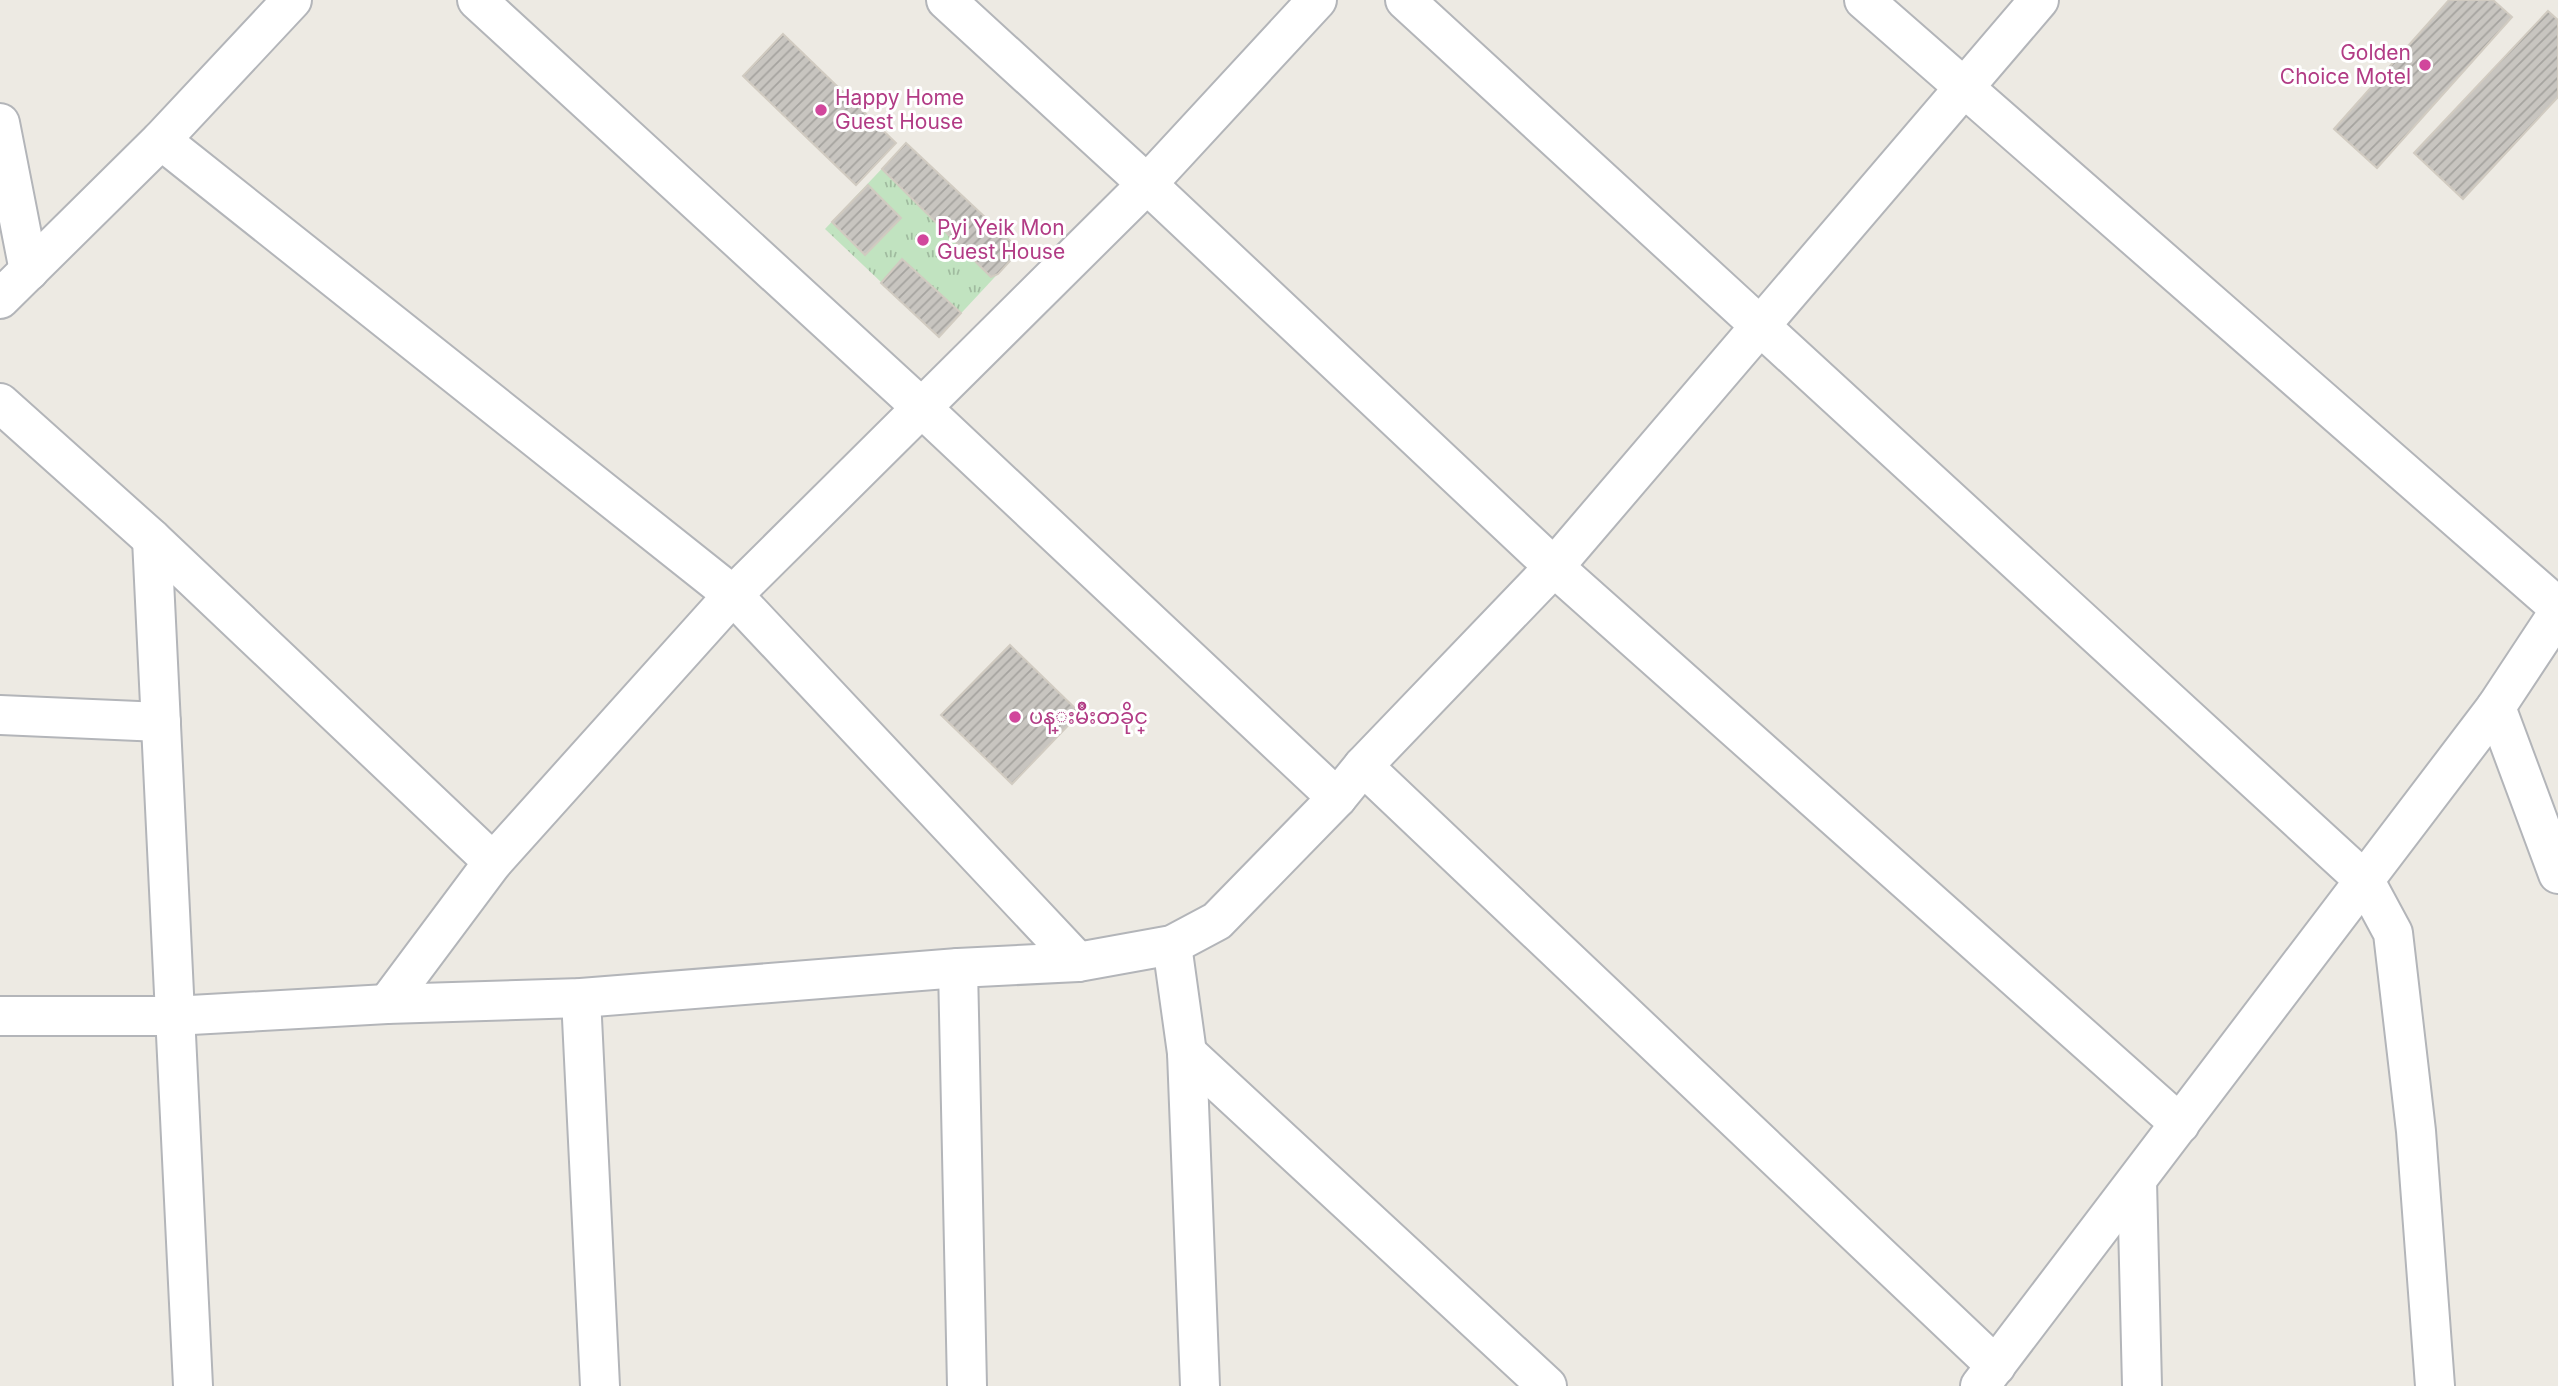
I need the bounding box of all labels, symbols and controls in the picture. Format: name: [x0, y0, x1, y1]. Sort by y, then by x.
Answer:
place label: Golden Choice Motel: [2280, 40, 2411, 89]
marker: Golden Choice Motel: [2417, 57, 2433, 73]
place label: Happy Home Guest House: [835, 85, 964, 134]
marker: Happy Home Guest House: [813, 102, 829, 118]
place label: Pyi Yeik Mon Guest House: [937, 215, 1065, 264]
marker: Pyi Yeik Mon Guest House: [915, 232, 931, 248]
place label: ပန္းမ်ိဳးတခိုင္: [1029, 701, 1148, 734]
marker: ပန္းမ်ိဳးတခိုင္: [1007, 709, 1023, 725]

